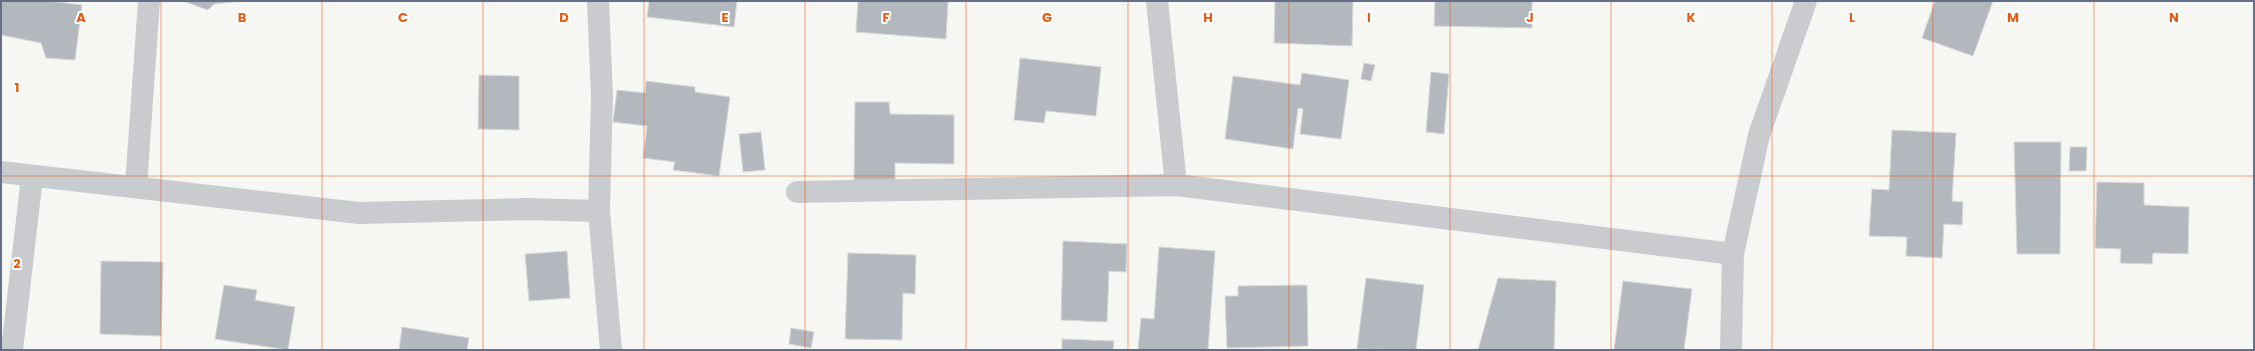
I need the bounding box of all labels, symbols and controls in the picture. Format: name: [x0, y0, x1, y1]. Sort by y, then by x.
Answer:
text: A: [76, 8, 86, 27]
text: B: [238, 8, 247, 27]
text: C: [398, 8, 408, 27]
text: D: [559, 8, 569, 27]
text: E: [721, 8, 729, 27]
text: F: [882, 8, 890, 27]
text: G: [1042, 8, 1052, 27]
text: H: [1203, 8, 1213, 27]
text: I: [1367, 8, 1371, 27]
text: J: [1526, 8, 1534, 27]
text: K: [1686, 8, 1696, 27]
text: L: [1849, 8, 1855, 27]
text: M: [2007, 8, 2019, 27]
text: N: [2169, 8, 2179, 27]
text: 1: [15, 78, 19, 97]
text: 2: [13, 254, 21, 273]

